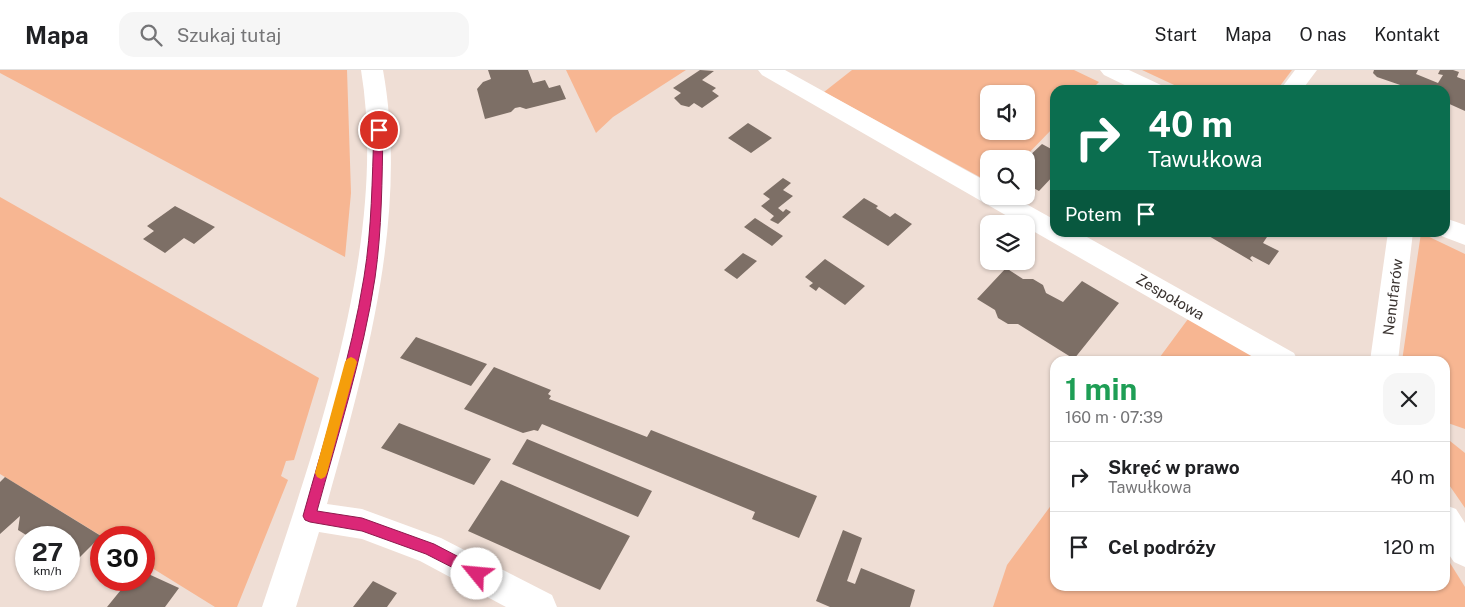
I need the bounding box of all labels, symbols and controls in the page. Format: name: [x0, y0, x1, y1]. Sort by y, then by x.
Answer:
search box: [119, 12, 469, 57]
text: Mapa: [25, 21, 89, 49]
icon: search: [137, 21, 165, 49]
text: Szukaj tutaj: [177, 24, 281, 46]
text: Start: [1155, 24, 1197, 45]
text: Mapa: [1225, 24, 1271, 45]
text: O nas: [1299, 24, 1346, 45]
text: Kontakt: [1374, 24, 1440, 45]
map controls: [980, 85, 1035, 270]
button: sound: [980, 85, 1035, 140]
text: 40 m: [1148, 104, 1233, 145]
icon: right: [1065, 105, 1130, 170]
pin: [358, 109, 400, 151]
icon: arrive: [365, 116, 393, 144]
text: Tawułkowa: [1148, 146, 1262, 172]
button: search: [980, 150, 1035, 205]
icon: arrive: [1132, 200, 1160, 228]
text: Potem: [1065, 203, 1122, 225]
button: layers: [980, 215, 1035, 270]
street label: Nenufarów: [1379, 257, 1406, 336]
street label: Zespołowa: [1133, 270, 1207, 323]
text: 1 min: [1065, 371, 1137, 407]
button: close: [1383, 373, 1435, 425]
text: 160 m · 07:39: [1065, 408, 1163, 427]
text: Skręć w prawo: [1108, 456, 1240, 478]
icon: right: [1065, 463, 1093, 491]
text: 40 m: [1390, 466, 1435, 488]
text: Tawułkowa: [1108, 478, 1191, 497]
speed limit sign: 30: [90, 526, 155, 591]
icon: arrive: [1065, 533, 1093, 561]
text: Cel podróży: [1108, 536, 1216, 558]
text: 120 m: [1383, 536, 1435, 558]
text: 27: [32, 537, 63, 567]
position arrow: [450, 547, 502, 599]
text: km/h: [33, 564, 62, 578]

